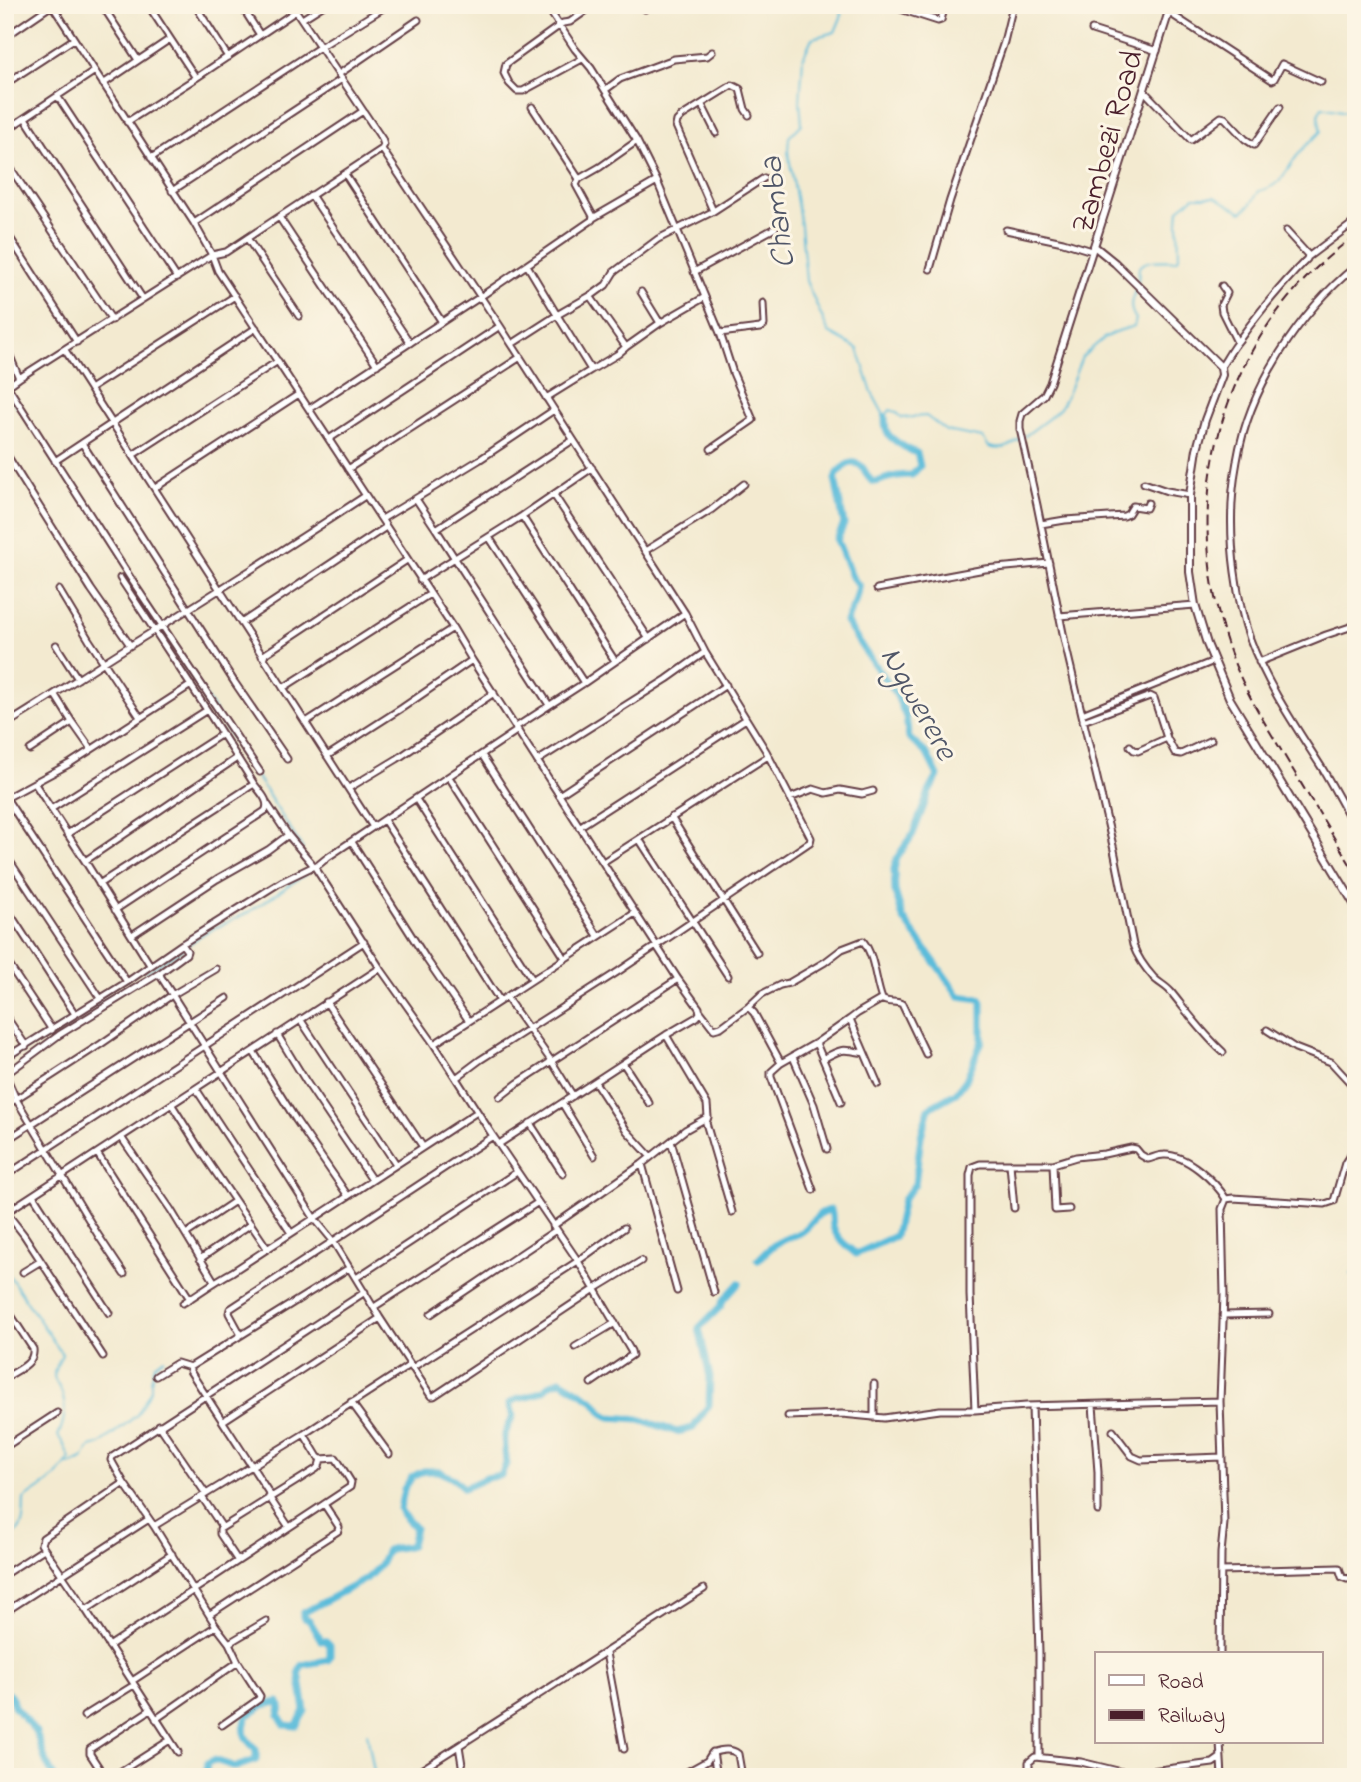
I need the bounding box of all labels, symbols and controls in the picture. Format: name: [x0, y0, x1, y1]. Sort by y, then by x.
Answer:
street label: Zambezi Road: [1061, 45, 1158, 239]
water label: Chamba: [748, 153, 810, 271]
water label: Ngwerere: [866, 638, 969, 771]
legend: [1095, 1652, 1322, 1744]
text: Road: [1158, 1668, 1204, 1698]
text: Railway: [1158, 1702, 1225, 1734]

